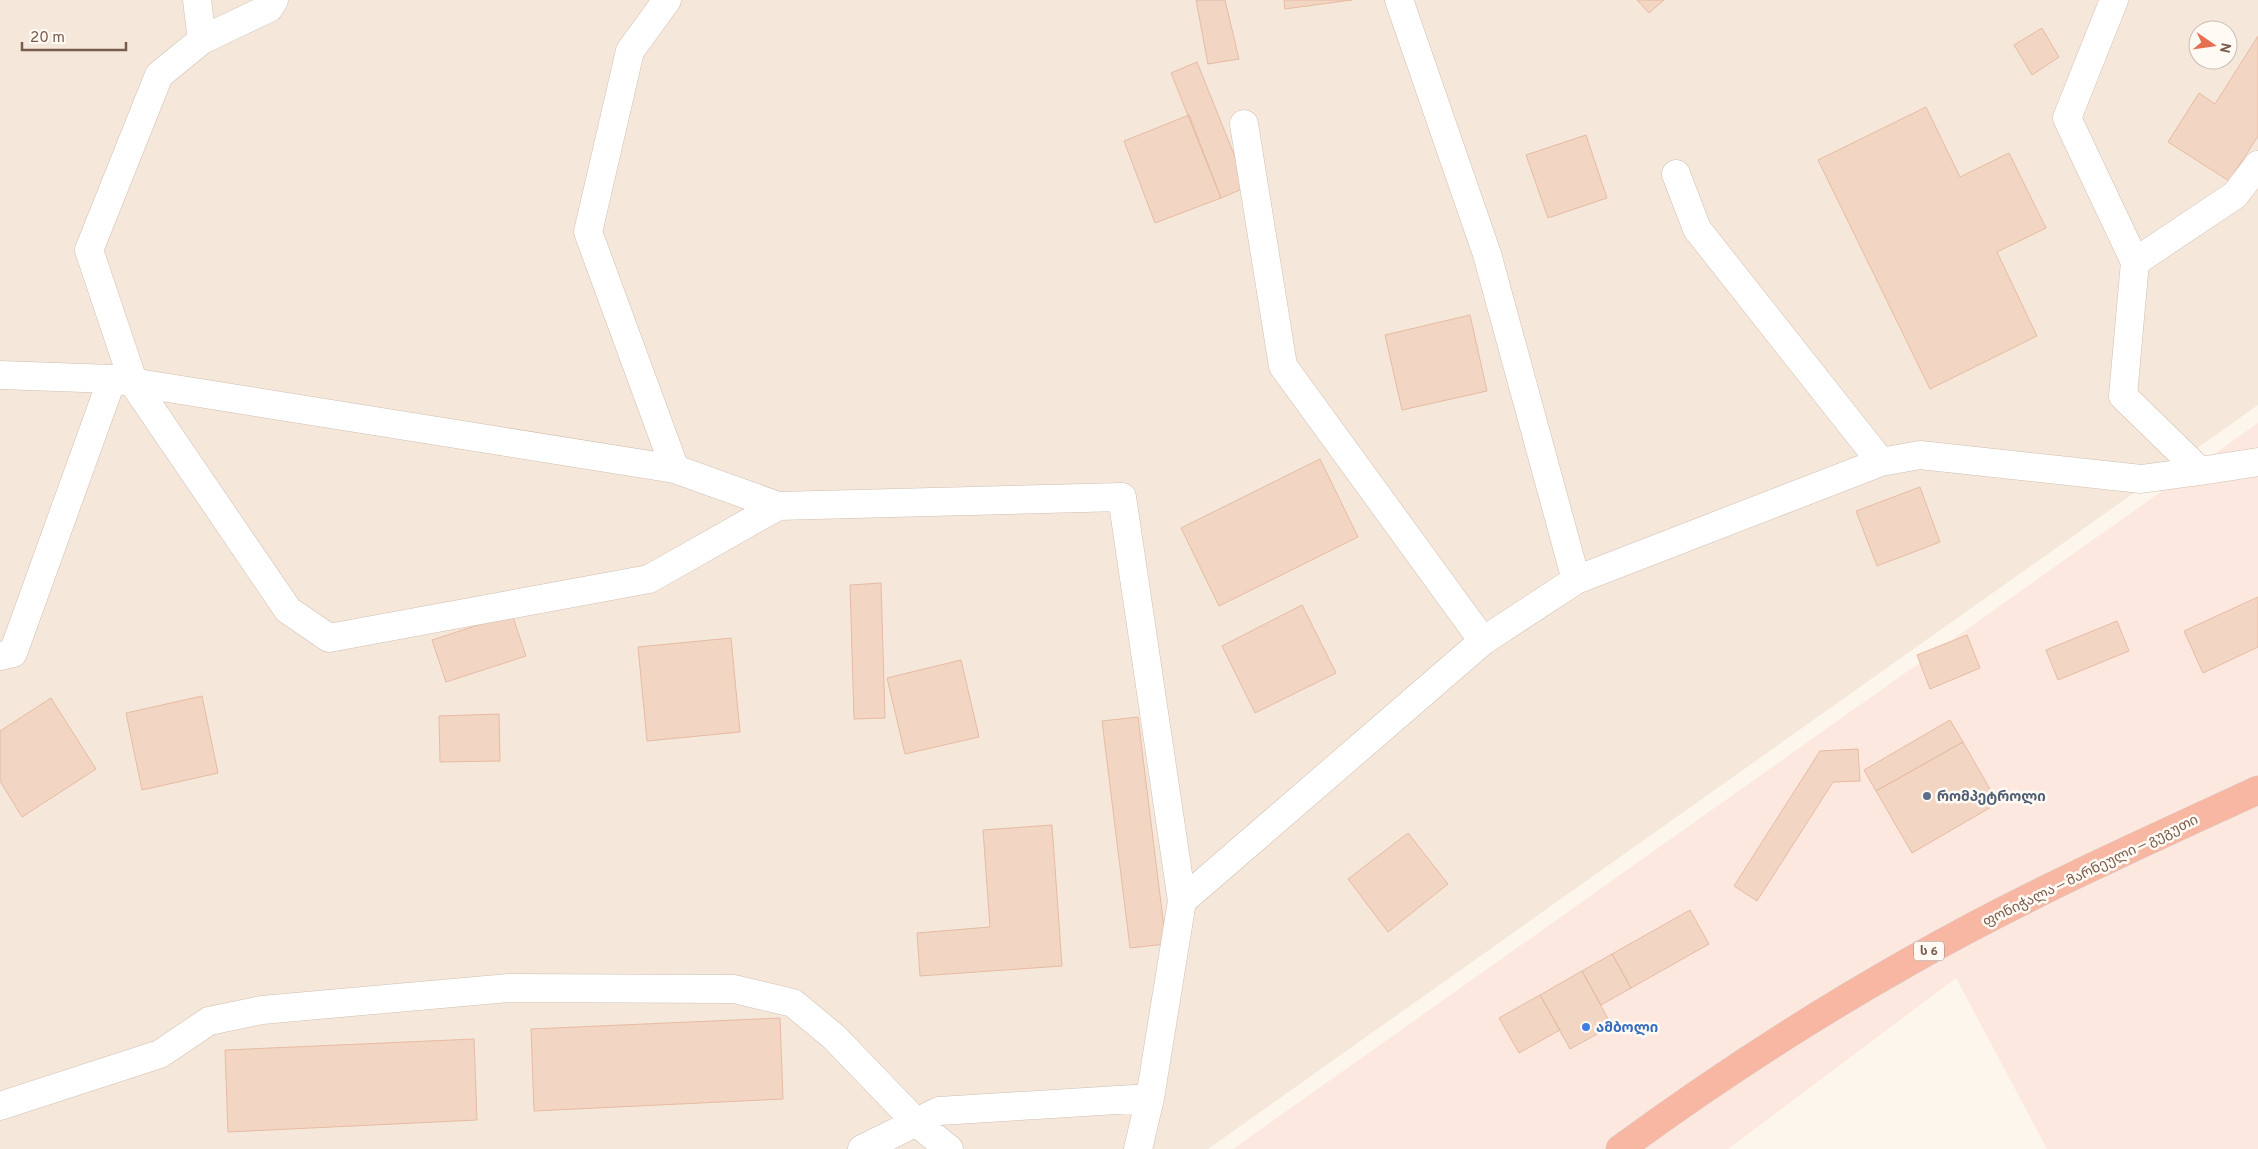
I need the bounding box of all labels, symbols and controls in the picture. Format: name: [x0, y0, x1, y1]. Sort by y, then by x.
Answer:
scale bar: [22, 20, 126, 52]
north arrow: [2188, 20, 2238, 70]
text: 20 m: [30, 29, 65, 48]
text: N: [2215, 41, 2234, 54]
place label: რომპეტროლი: [1937, 789, 2046, 806]
marker: რომპეტროლი: [1921, 790, 1933, 802]
street label: ფონიჭალა — მარნეული — გუგუთი: [1980, 812, 2201, 931]
road number: ს 6: [1914, 941, 1944, 960]
place label: ამბოლი: [1596, 1020, 1658, 1037]
marker: ამბოლი: [1580, 1021, 1592, 1033]

